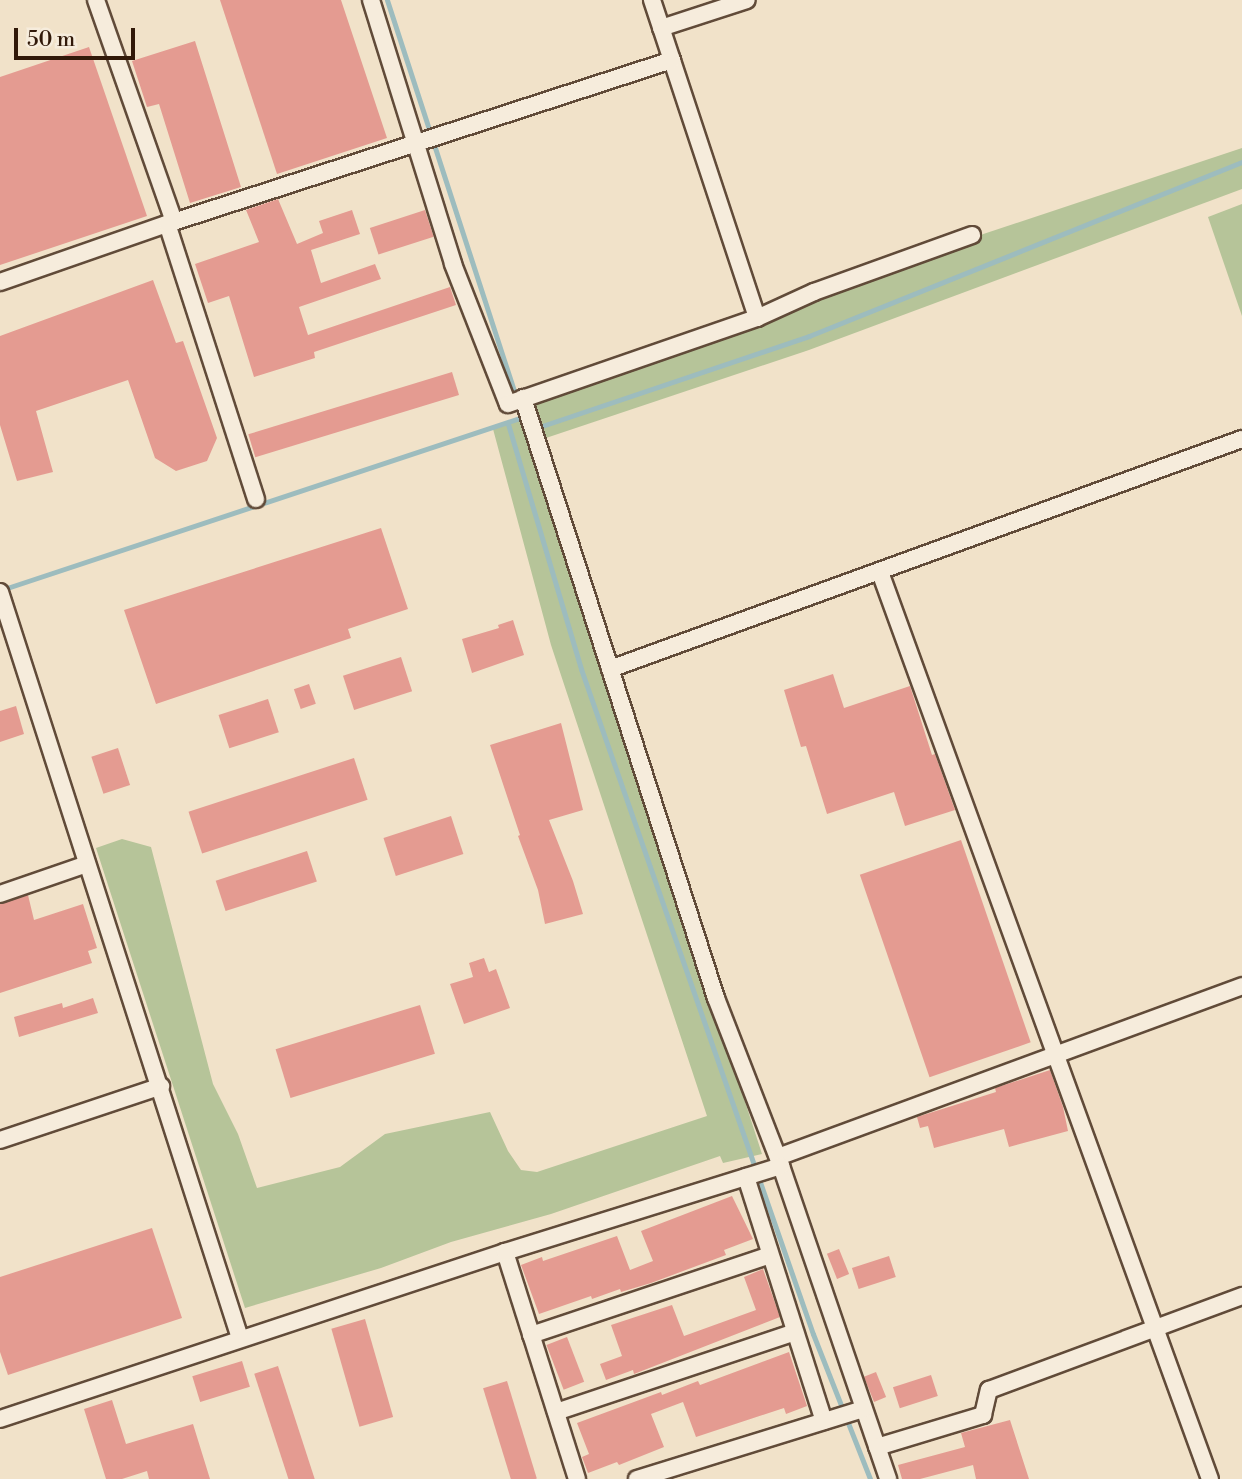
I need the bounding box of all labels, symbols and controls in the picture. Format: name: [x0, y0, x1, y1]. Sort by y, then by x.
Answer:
scale bar: [18, 14, 138, 58]
text: 50 m: [27, 27, 75, 53]

